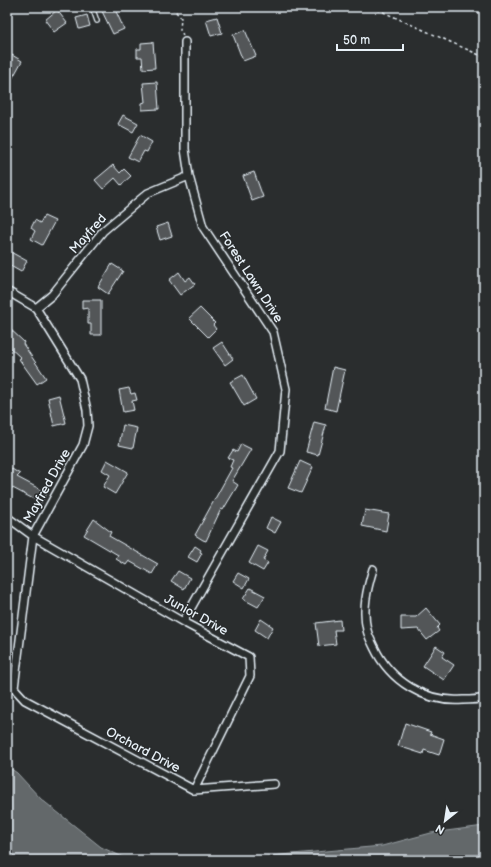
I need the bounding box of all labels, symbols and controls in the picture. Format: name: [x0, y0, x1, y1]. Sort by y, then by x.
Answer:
scale bar: [337, 26, 403, 52]
text: 50 m: [343, 33, 370, 48]
street label: Mayfred: [66, 211, 110, 257]
street label: Forest Lawn Drive: [216, 228, 287, 326]
street label: Mayfred Drive: [20, 446, 74, 526]
street label: Junior Drive: [161, 591, 231, 639]
street label: Orchard Drive: [103, 724, 183, 776]
north arrow: [425, 801, 465, 841]
text: N: [433, 822, 447, 837]

